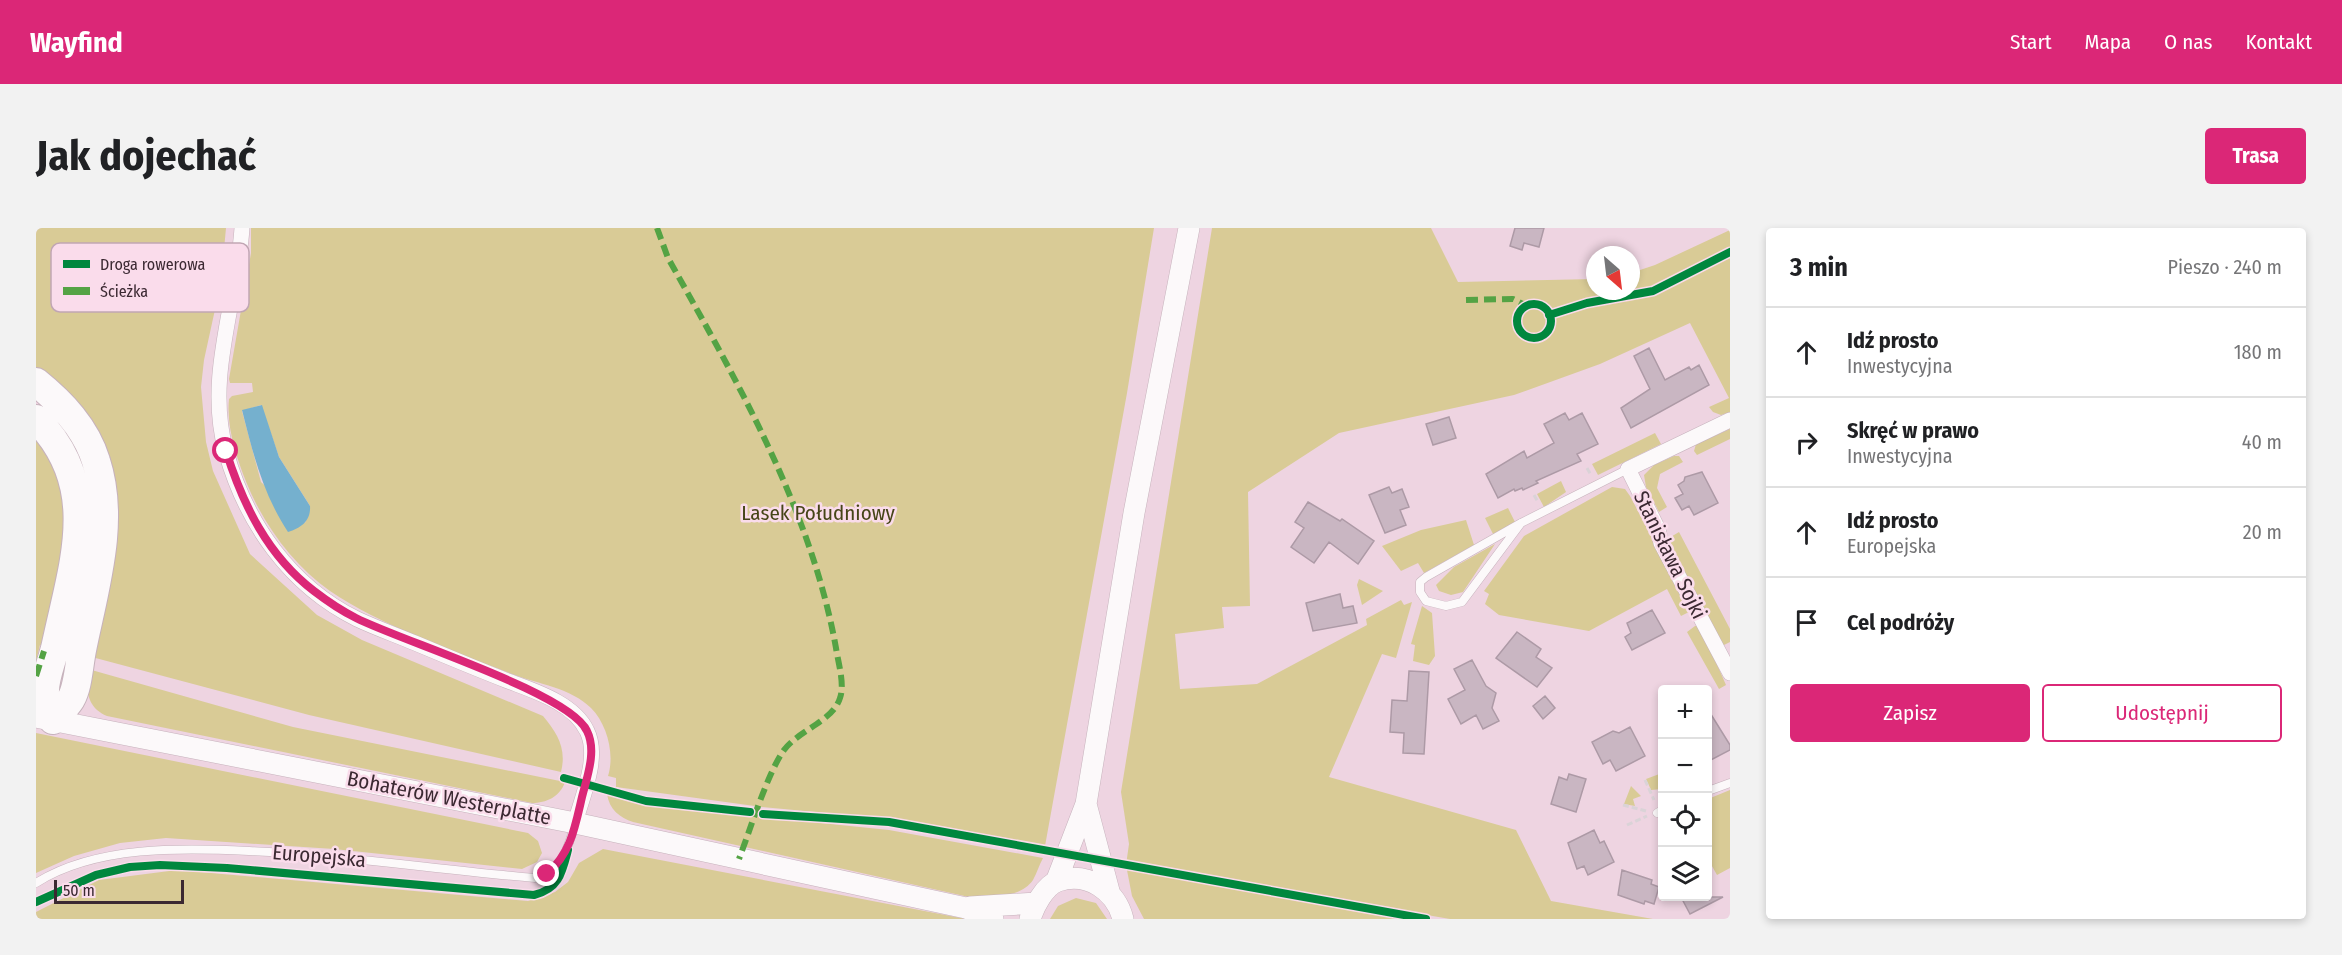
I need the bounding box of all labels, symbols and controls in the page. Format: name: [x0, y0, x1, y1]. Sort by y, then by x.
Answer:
text: Wayfind: [30, 26, 123, 59]
text: Start: [2010, 29, 2052, 55]
text: Mapa: [2085, 29, 2131, 55]
text: O nas: [2164, 29, 2212, 55]
text: Kontakt: [2245, 29, 2312, 55]
button: Trasa: [2205, 128, 2306, 184]
text: Jak dojechać: [36, 131, 256, 181]
legend: [51, 243, 249, 312]
north arrow: [1586, 246, 1640, 300]
text: 3 min: [1790, 252, 1848, 283]
text: Droga rowerowa: [100, 255, 205, 274]
text: Pieszo · 240 m: [2168, 255, 2282, 279]
text: Ścieżka: [100, 282, 148, 301]
text: Idź prosto: [1847, 327, 1939, 354]
icon: ahead: [1790, 336, 1823, 369]
text: 180 m: [2234, 340, 2282, 364]
text: Inwestycyjna: [1847, 354, 1952, 378]
text: Skręć w prawo: [1847, 417, 1979, 444]
icon: right: [1790, 426, 1823, 459]
text: 40 m: [2242, 430, 2282, 454]
route start: [212, 437, 238, 463]
text: Inwestycyjna: [1847, 444, 1952, 468]
street label: Stanisława Sojki: [1628, 487, 1712, 623]
park label: Lasek Południowy: [741, 500, 895, 526]
text: Idź prosto: [1847, 507, 1939, 534]
icon: ahead: [1790, 516, 1823, 549]
text: 20 m: [2243, 520, 2282, 544]
text: Europejska: [1847, 534, 1936, 558]
icon: arrive: [1790, 606, 1823, 639]
text: Cel podróży: [1847, 609, 1954, 636]
button: Zapisz: [1790, 684, 2030, 742]
button: Udostępnij: [2042, 684, 2282, 742]
map controls: [1658, 685, 1712, 901]
button: +: [1658, 685, 1712, 739]
button: −: [1658, 739, 1712, 793]
street label: Bohaterów Westerplatte: [345, 765, 553, 831]
button: locate: [1658, 793, 1712, 847]
street label: Europejska: [271, 839, 367, 873]
button: layers: [1658, 847, 1712, 901]
route end: [533, 860, 559, 886]
scale bar: [54, 877, 184, 904]
text: 50 m: [63, 881, 95, 900]

